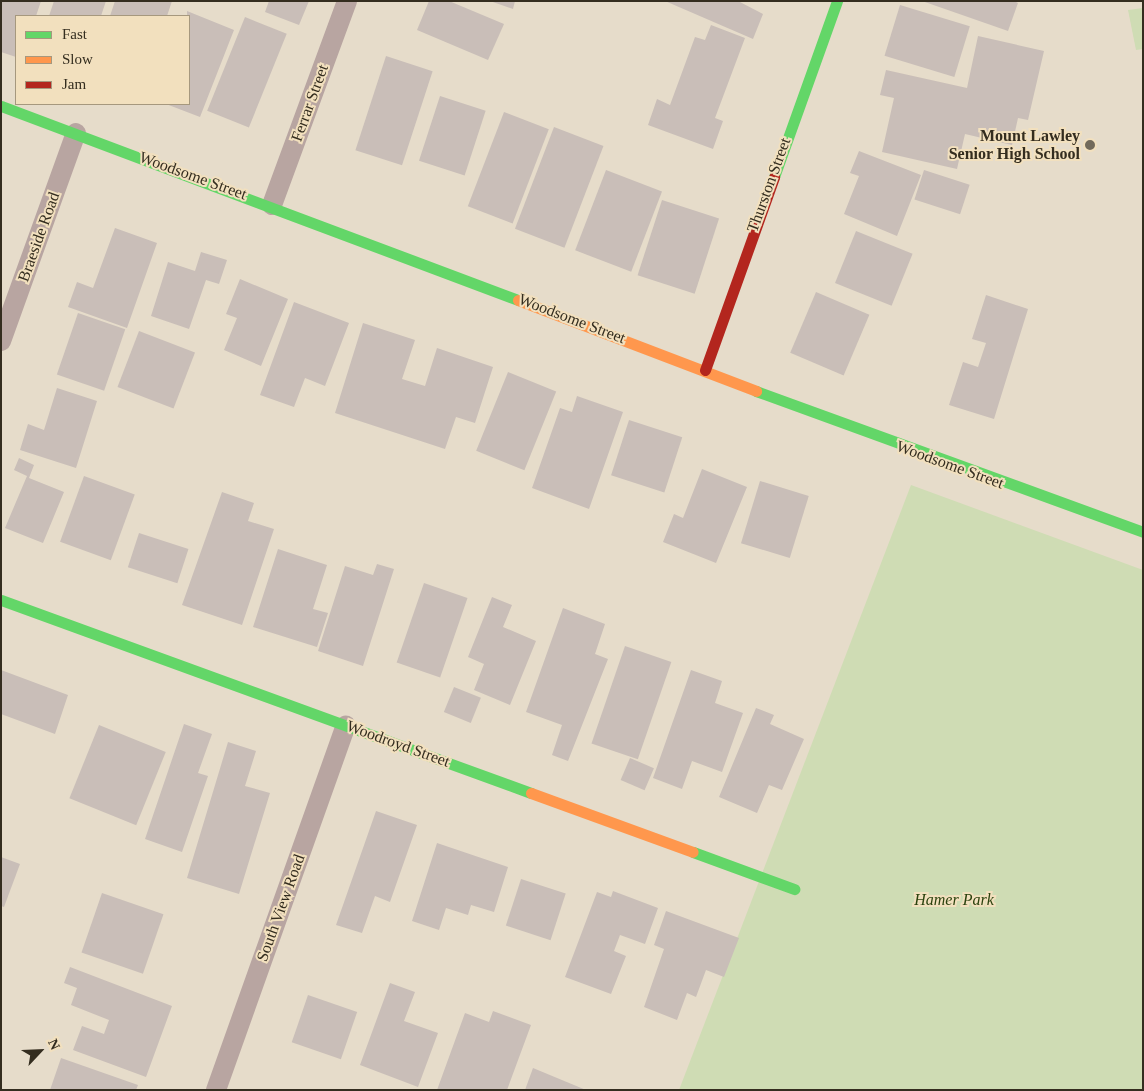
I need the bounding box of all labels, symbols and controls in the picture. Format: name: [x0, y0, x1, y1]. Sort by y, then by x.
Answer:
legend: [15, 15, 190, 105]
text: Fast: [62, 26, 87, 42]
text: Slow: [62, 51, 93, 67]
street label: Ferrar Street: [287, 62, 333, 144]
text: Jam: [62, 76, 86, 92]
place label: Mount Lawley Senior High School: [948, 126, 1080, 164]
street label: Thurston Street: [743, 135, 795, 235]
marker: Mount Lawley Senior High School: [1084, 139, 1096, 151]
street label: Woodsome Street: [137, 148, 249, 204]
street label: Braeside Road: [14, 190, 64, 284]
street label: Woodsome Street: [516, 290, 628, 348]
street label: Woodsome Street: [894, 437, 1006, 493]
street label: Woodroyd Street: [344, 716, 452, 772]
street label: South View Road: [253, 852, 309, 964]
park label: Hamer Park: [914, 890, 994, 910]
north arrow: [15, 1026, 65, 1076]
text: N: [45, 1037, 63, 1052]

